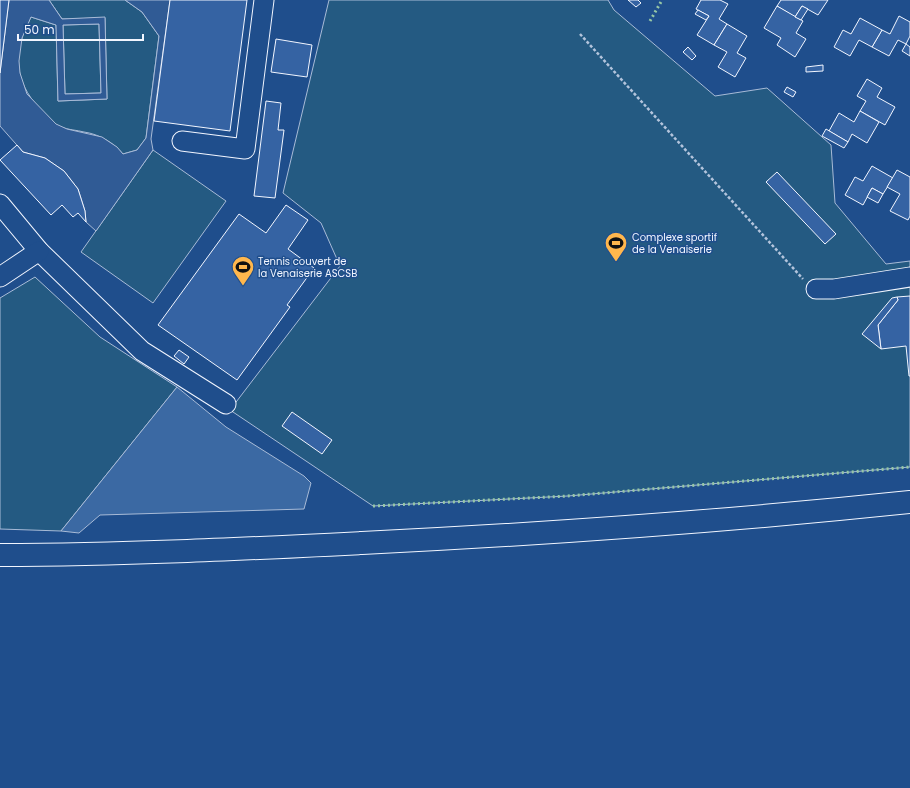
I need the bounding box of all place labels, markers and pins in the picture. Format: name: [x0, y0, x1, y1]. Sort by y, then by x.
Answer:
sports icon: Complexe sportif de la Venaiserie: [603, 230, 629, 263]
place label: Complexe sportif de la Venaiserie: [632, 230, 717, 257]
sports icon: Tennis couvert de la Venaiserie ASCSB: [230, 254, 256, 287]
place label: Tennis couvert de la Venaiserie ASCSB: [258, 254, 357, 281]

